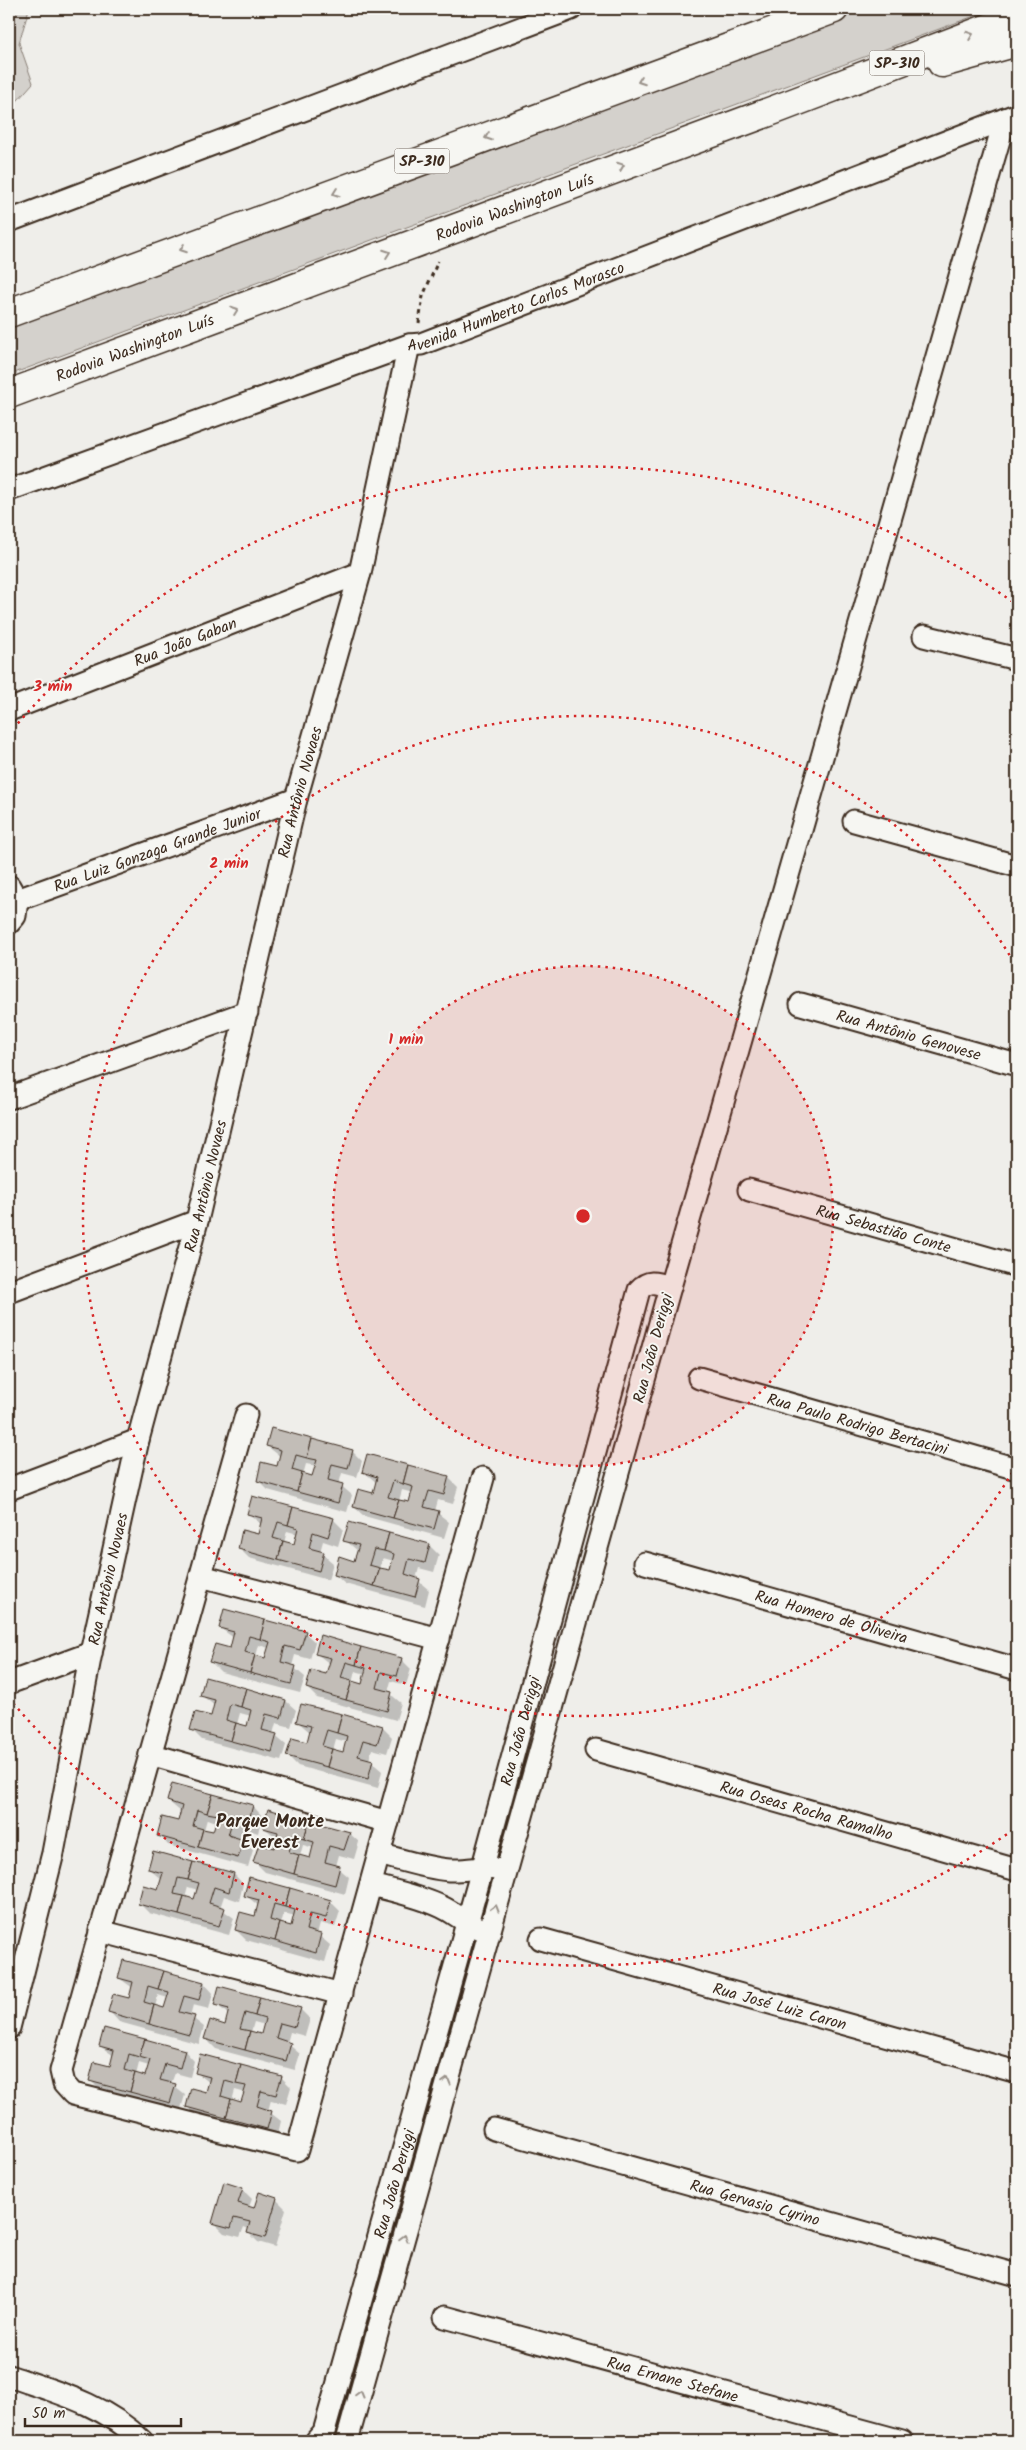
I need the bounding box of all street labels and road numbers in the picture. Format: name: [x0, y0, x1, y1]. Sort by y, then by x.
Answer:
road number: SP-310: [870, 50, 924, 76]
road number: SP-310: [394, 148, 450, 174]
street label: Rodovia Washington Luís: [432, 167, 598, 249]
street label: Avenida Humberto Carlos Morasco: [406, 256, 628, 359]
street label: Rodovia Washington Luís: [52, 308, 218, 390]
street label: Rua João Gaban: [130, 611, 241, 674]
street label: Rua Antônio Novaes: [272, 724, 330, 861]
street label: Rua Luiz Gonzaga Grande Junior: [50, 801, 267, 900]
street label: Rua Antônio Genovese: [833, 1004, 984, 1068]
street label: Rua Antônio Novaes: [178, 1117, 234, 1255]
street label: Rua Sebastião Conte: [813, 1199, 954, 1261]
street label: Rua João Deriggi: [627, 1290, 680, 1406]
street label: Rua Paulo Rodrigo Bertacini: [764, 1387, 952, 1463]
street label: Rua Antônio Novaes: [82, 1510, 136, 1648]
street label: Rua Homero de Oliveira: [752, 1584, 910, 1651]
street label: Rua João Deriggi: [494, 1672, 548, 1789]
street label: Rua Oseas Rocha Ramalho: [717, 1775, 896, 1848]
street label: Rua José Luiz Caron: [710, 1977, 849, 2038]
street label: Rua João Deriggi: [368, 2125, 423, 2242]
street label: Rua Gervasio Cyrino: [687, 2173, 822, 2233]
street label: Rua Ernane Stefane: [604, 2351, 741, 2410]

